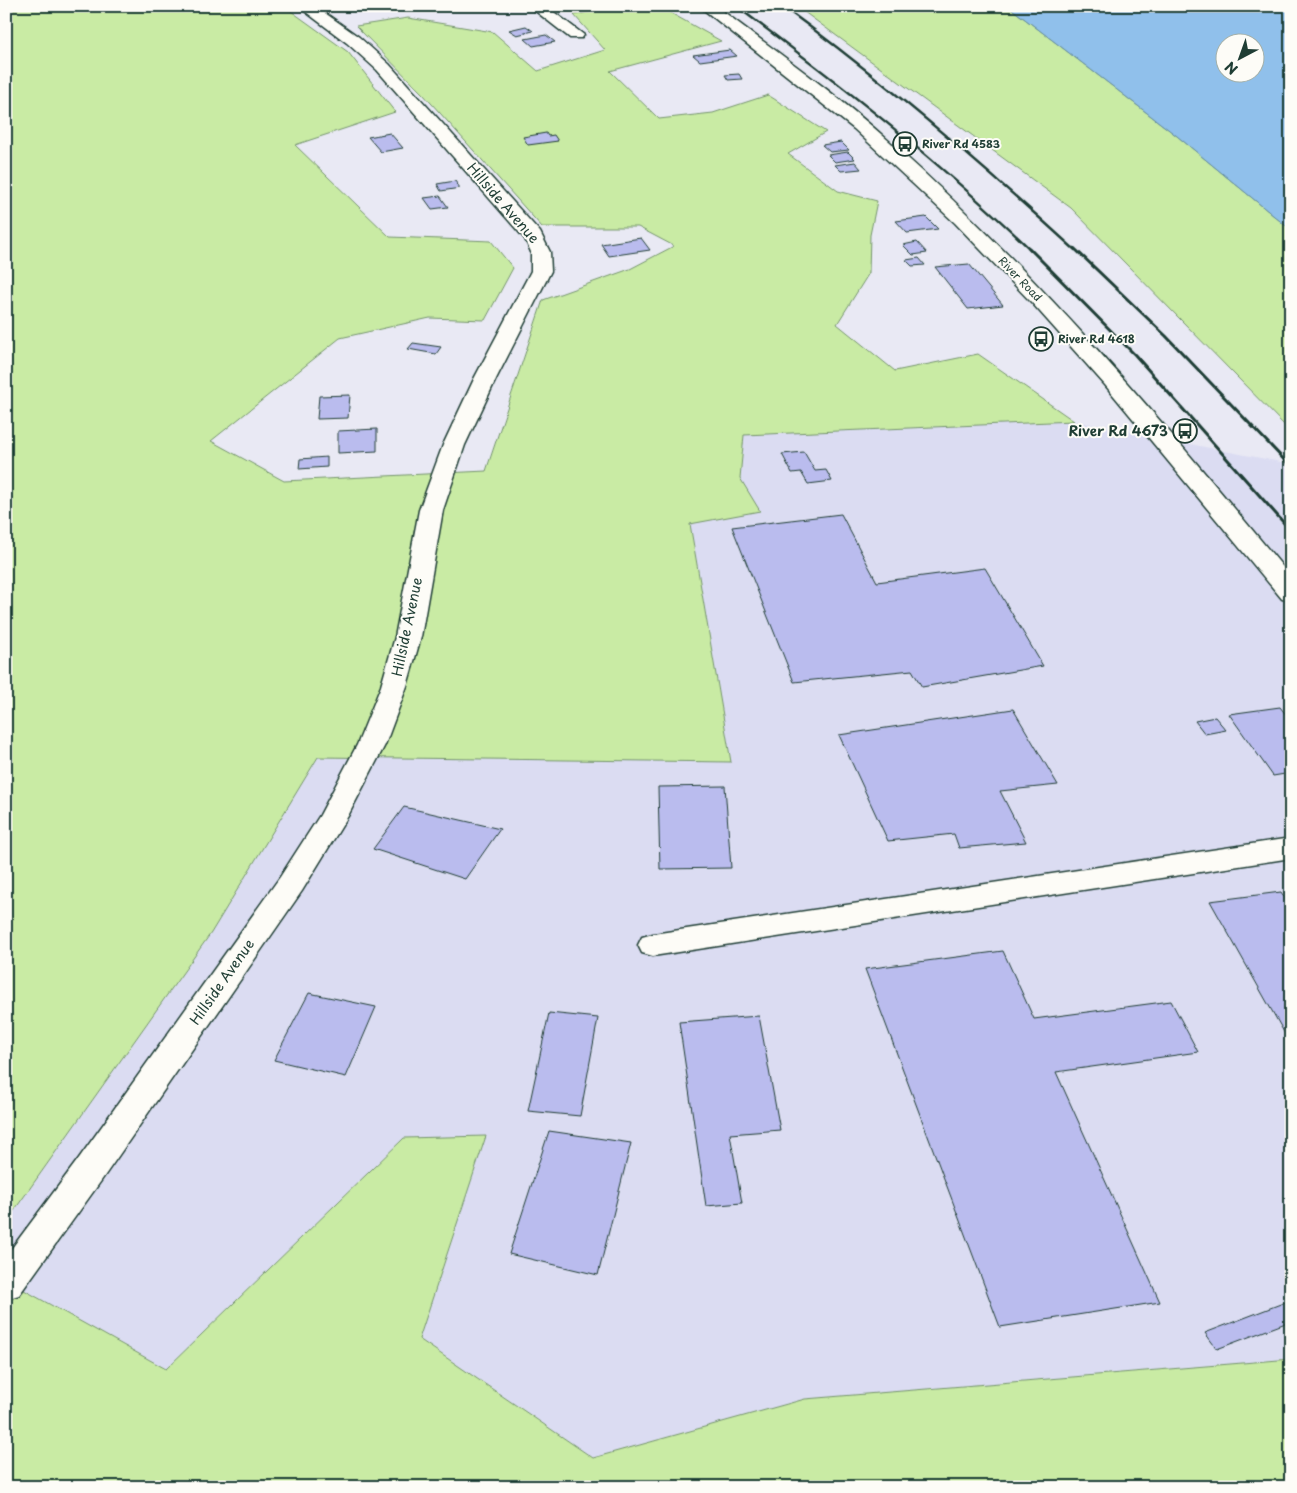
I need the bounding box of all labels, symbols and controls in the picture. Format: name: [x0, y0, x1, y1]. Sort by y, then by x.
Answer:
north arrow: [1214, 32, 1264, 82]
text: N: [1220, 57, 1242, 80]
bus stop icon: River Rd 4583: [892, 131, 918, 157]
place label: River Rd 4583: [922, 135, 1000, 152]
street label: Hillside Avenue: [462, 158, 544, 248]
street label: River Road: [995, 252, 1046, 305]
bus stop icon: River Rd 4618: [1028, 326, 1054, 352]
place label: River Rd 4618: [1058, 330, 1135, 347]
bus stop icon: River Rd 4673: [1172, 418, 1198, 444]
place label: River Rd 4673: [1068, 420, 1168, 441]
street label: Hillside Avenue: [386, 575, 427, 678]
street label: Hillside Avenue: [184, 934, 259, 1029]

